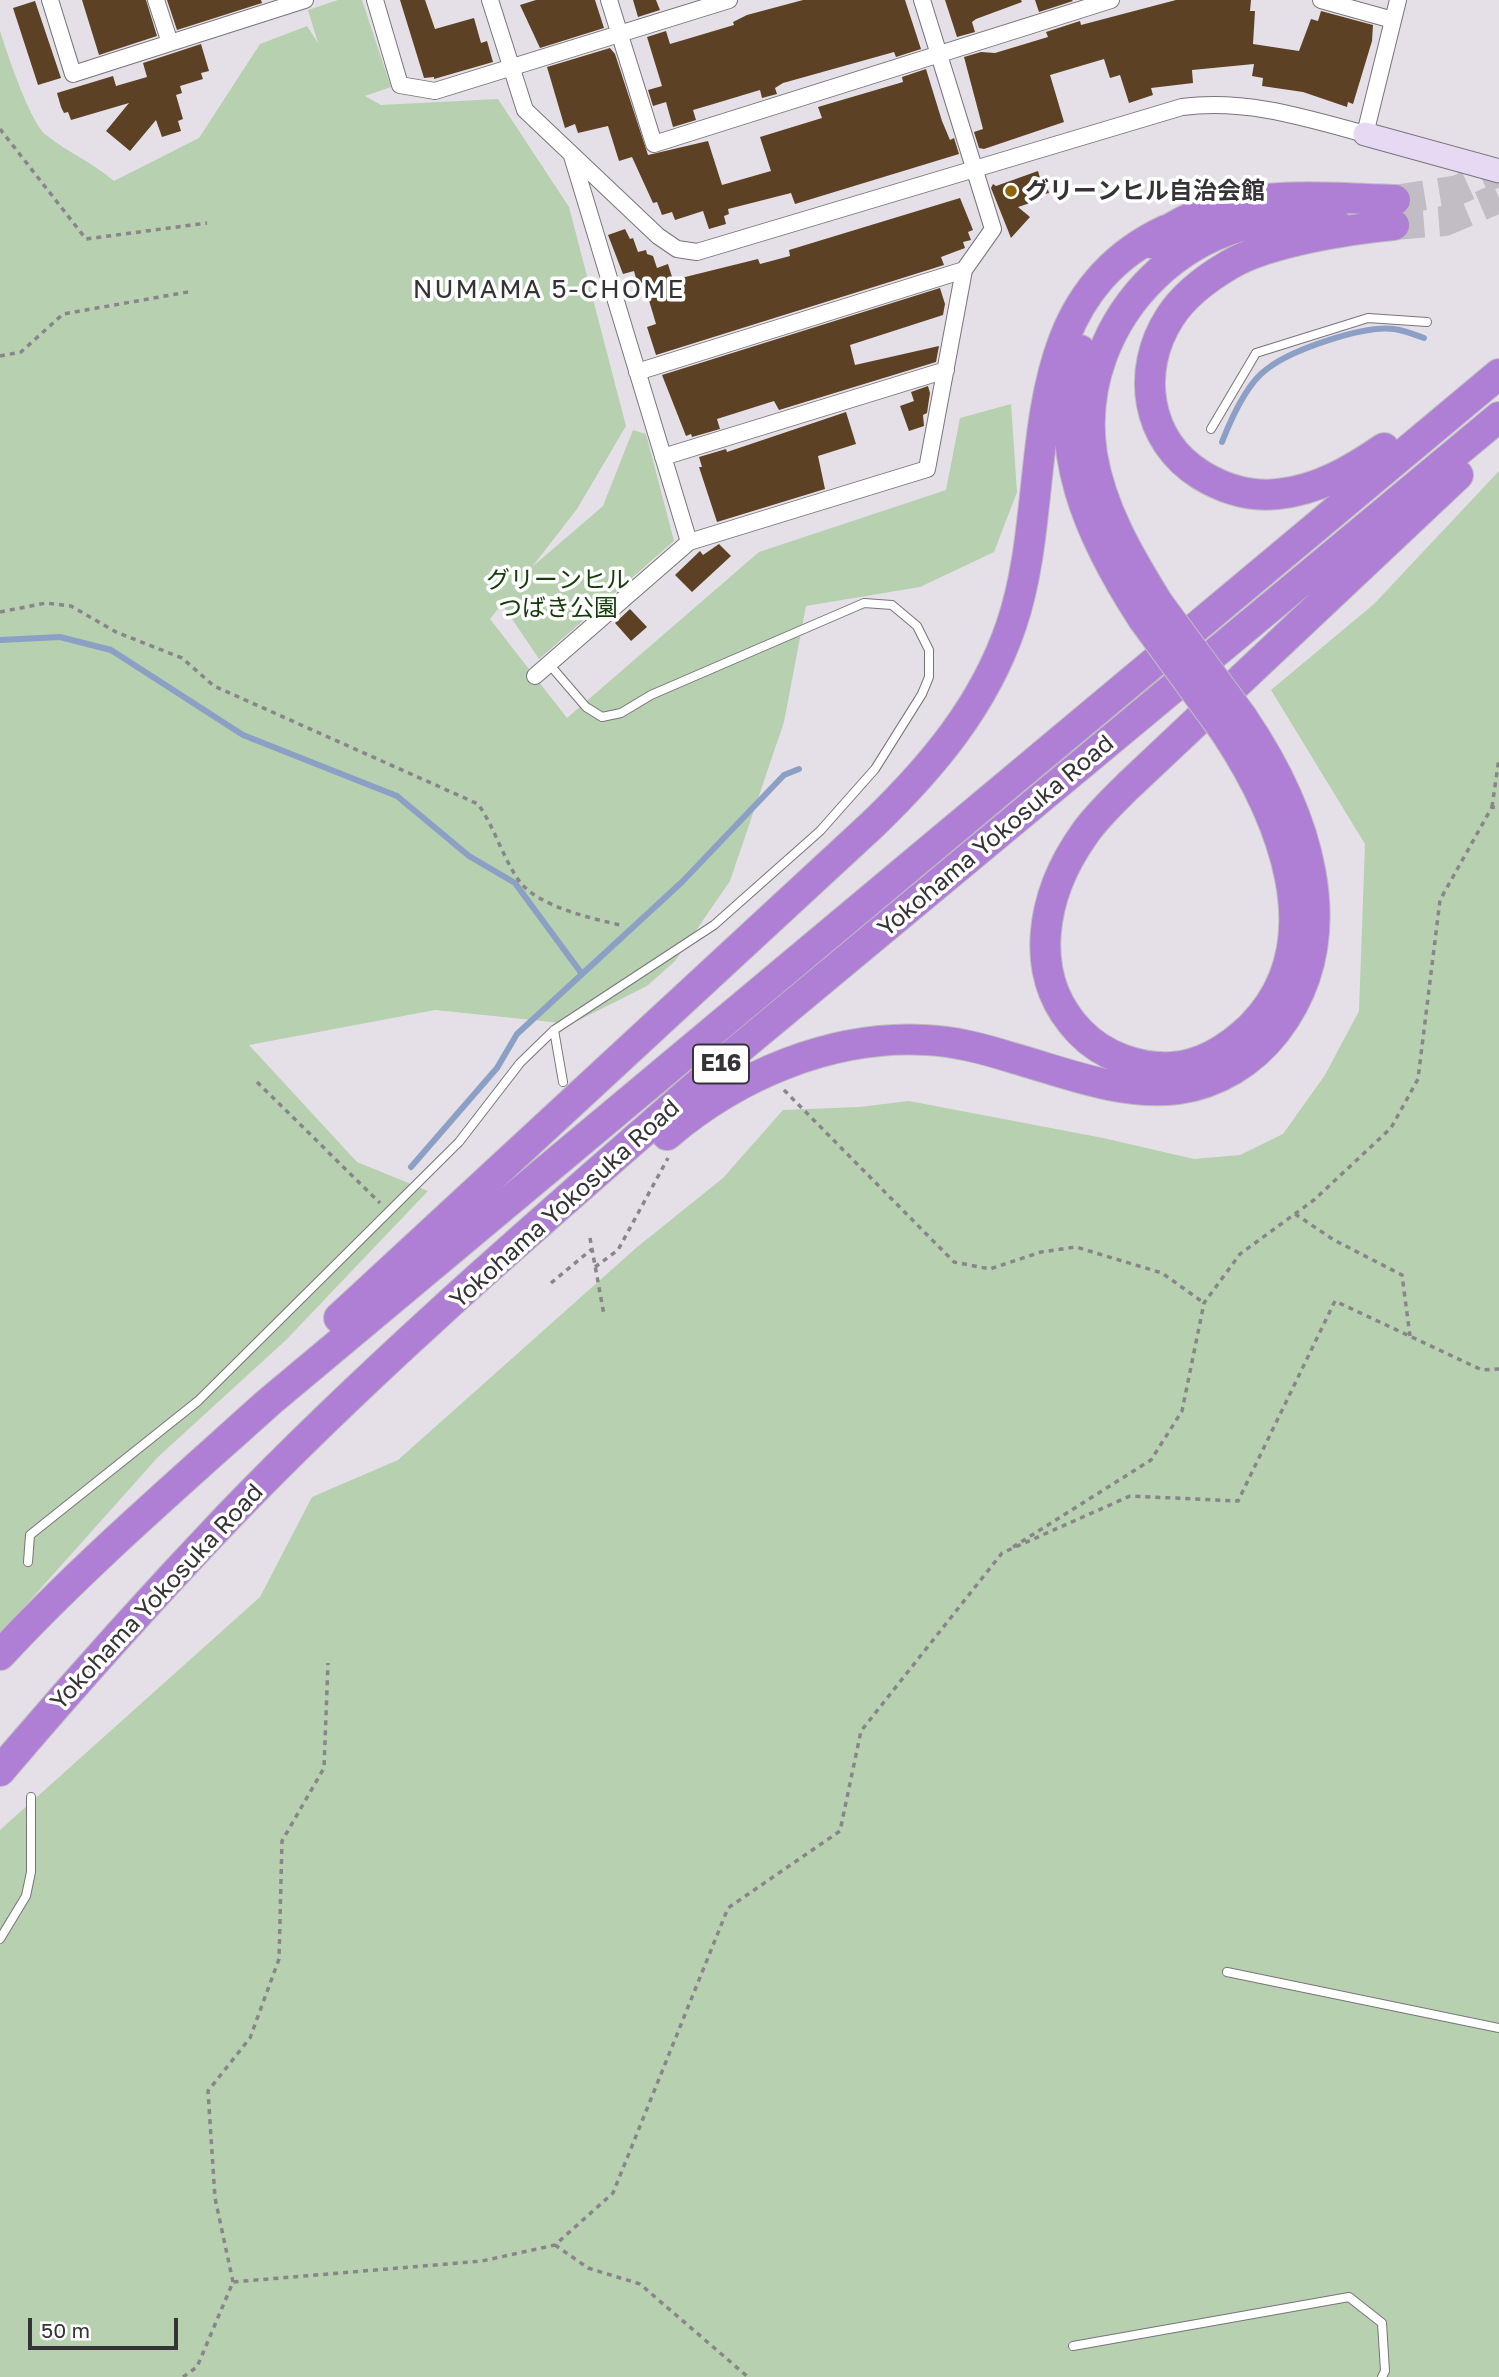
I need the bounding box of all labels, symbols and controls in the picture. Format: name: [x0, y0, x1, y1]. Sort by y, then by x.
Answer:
place label: グリーンヒル自治会館: [1025, 177, 1265, 205]
marker: グリーンヒル自治会館: [1003, 183, 1019, 199]
district label: NUMAMA 5-CHOME: [414, 274, 684, 306]
park label: グリーンヒル つばき公園: [486, 566, 630, 622]
street label: Yokohama Yokosuka Road: [872, 729, 1120, 943]
road number: E16: [693, 1044, 749, 1084]
street label: Yokohama Yokosuka Road: [444, 1093, 686, 1315]
street label: Yokohama Yokosuka Road: [45, 1478, 269, 1716]
scale bar: [32, 2304, 182, 2348]
text: 50 m: [41, 2317, 90, 2343]

